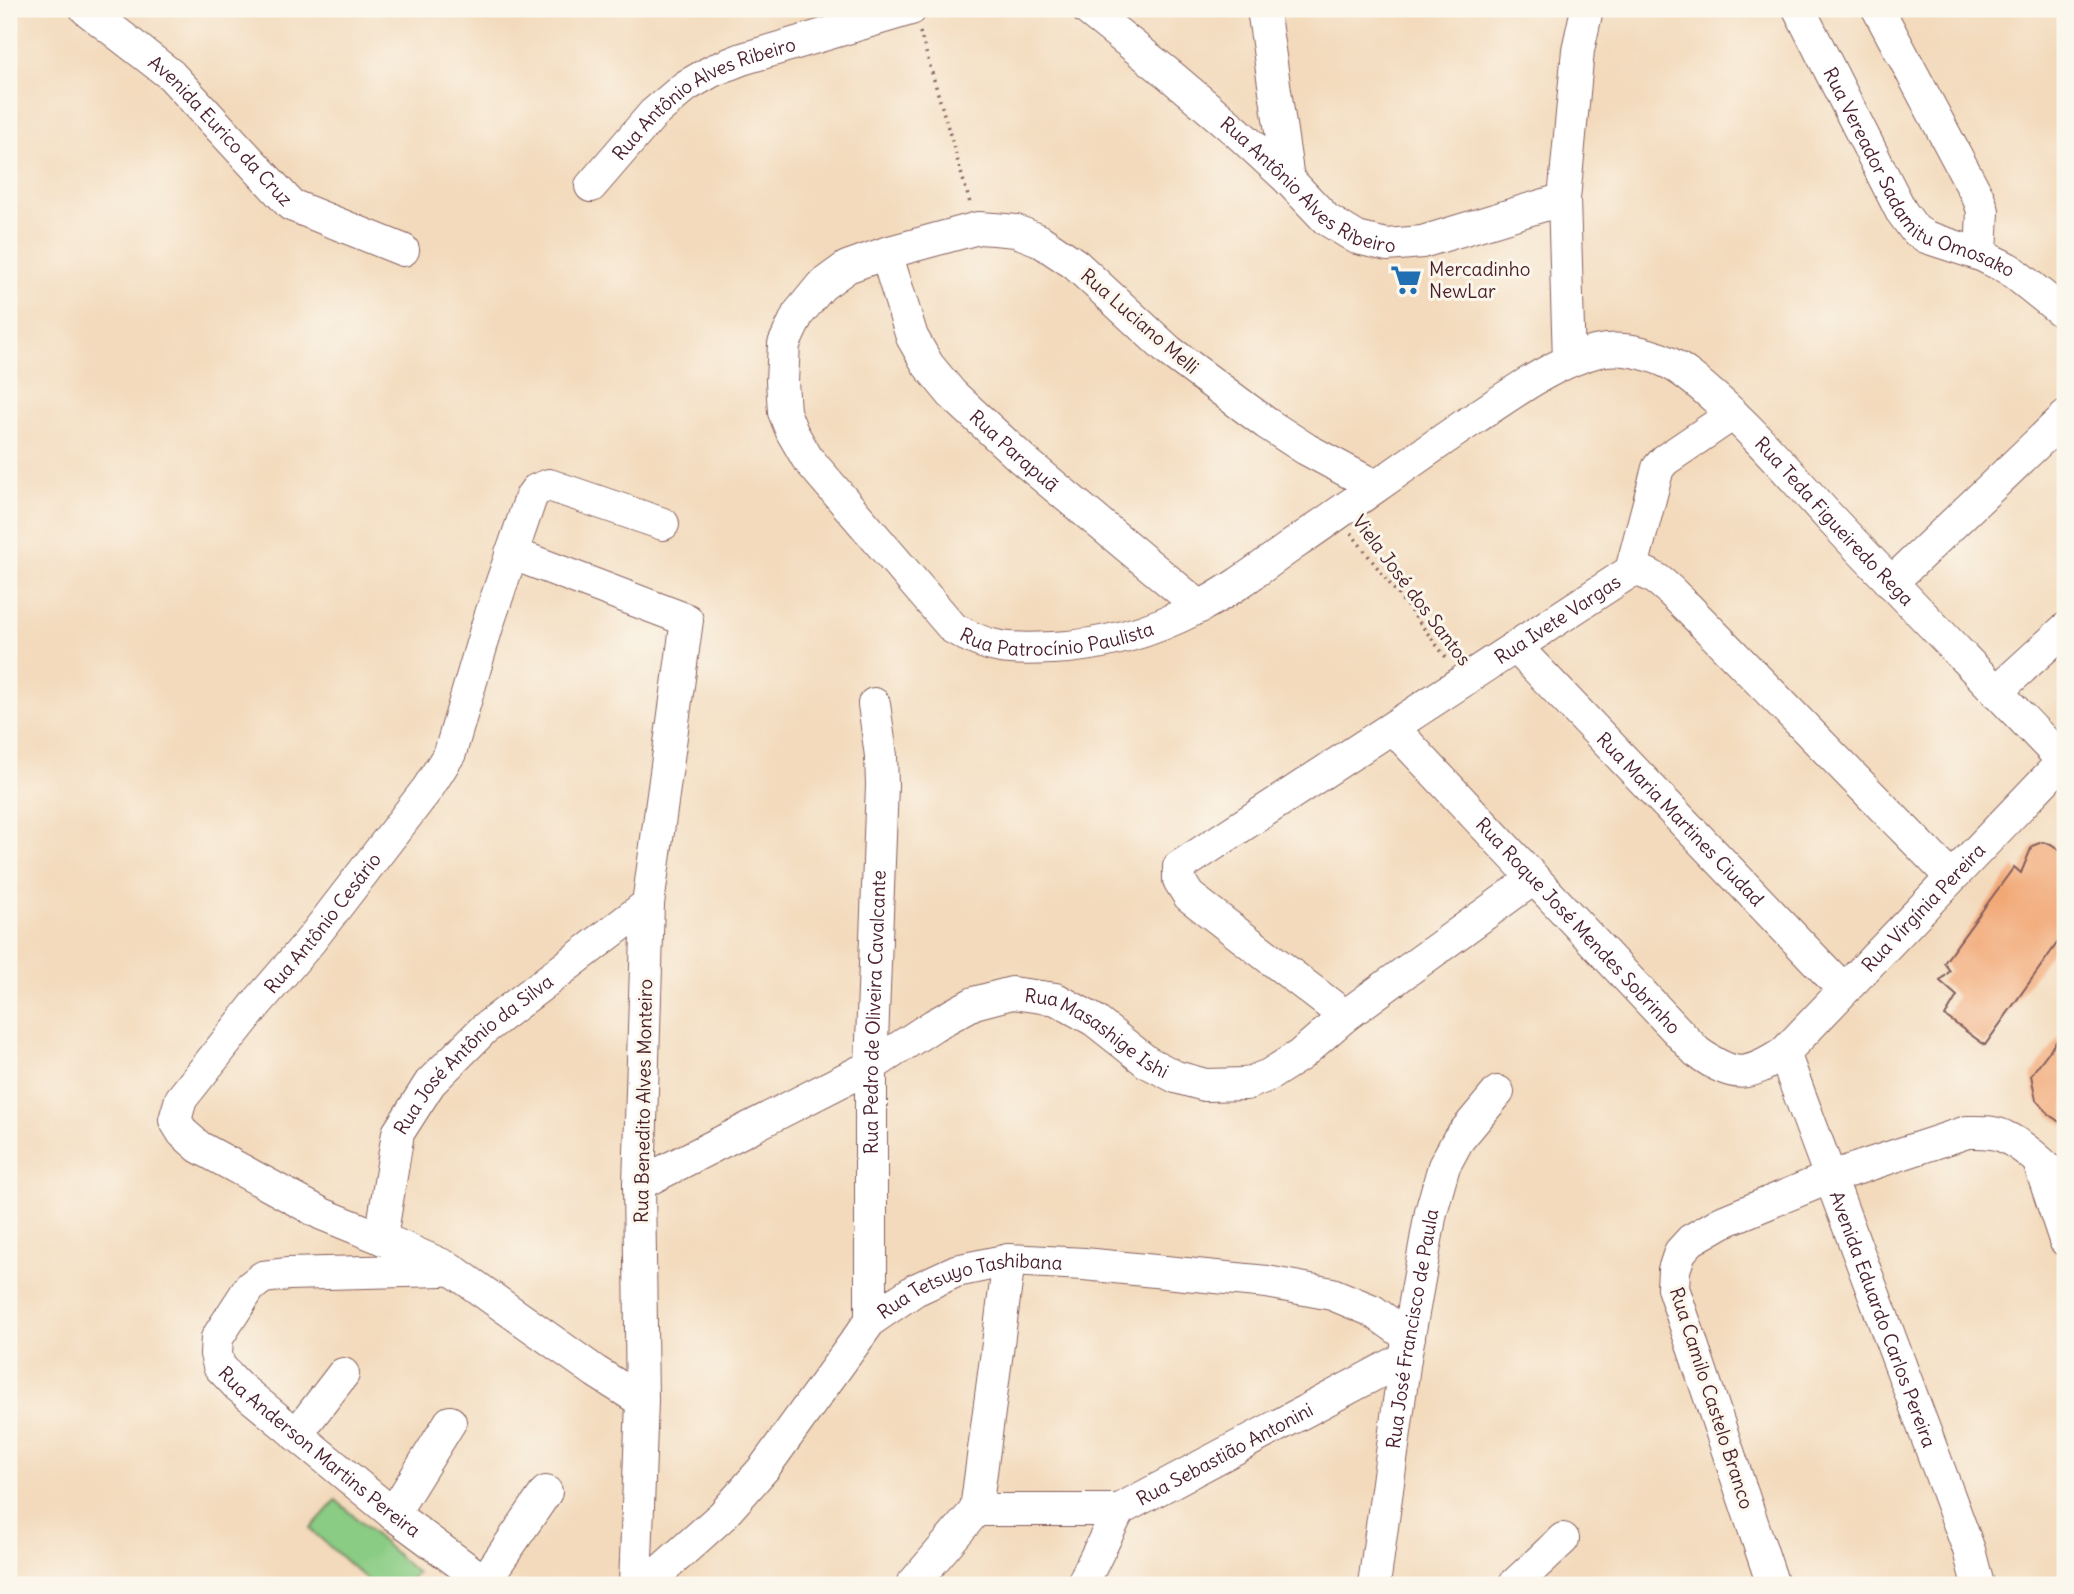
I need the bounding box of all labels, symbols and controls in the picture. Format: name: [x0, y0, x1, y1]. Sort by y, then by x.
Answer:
street label: Rua Antônio Alves Ribeiro: [607, 32, 798, 165]
street label: Avenida Eurico da Cruz: [144, 50, 298, 211]
street label: Rua Vereador Sadamitu Omosako: [1818, 63, 2019, 282]
street label: Rua Antônio Alves Ribeiro: [1216, 111, 1396, 257]
place label: Mercadinho NewLar: [1429, 257, 1530, 303]
street label: Rua Luciano Melli: [1076, 263, 1204, 379]
supermarket icon: Mercadinho NewLar: [1389, 263, 1423, 297]
street label: Rua Parapuã: [965, 405, 1064, 497]
street label: Rua Teda Figueiredo Rega: [1750, 432, 1919, 611]
street label: Viela José dos Santos: [1347, 510, 1477, 670]
street label: Rua Ivete Vargas: [1490, 569, 1625, 669]
street label: Rua Patrocínio Paulista: [956, 616, 1157, 661]
street label: Rua Maria Martines Ciudad: [1592, 727, 1769, 911]
street label: Rua Roque José Mendes Sobrinho: [1471, 812, 1686, 1039]
street label: Rua Virgínia Pereira: [1856, 838, 1990, 977]
street label: Rua Antônio Cesário: [259, 848, 386, 998]
street label: Rua Pedro de Oliveira Cavalcante: [859, 870, 891, 1154]
street label: Rua José Antônio da Silva: [388, 969, 558, 1139]
street label: Rua Benedito Alves Monteiro: [629, 979, 657, 1223]
street label: Rua Masashige Ishi: [1023, 983, 1173, 1083]
street label: Avenida Eduardo Carlos Pereira: [1824, 1188, 1942, 1451]
street label: Rua José Francisco de Paula: [1381, 1207, 1443, 1450]
street label: Rua Tetsuyo Tashibana: [873, 1248, 1063, 1324]
street label: Rua Camilo Castelo Branco: [1665, 1284, 1759, 1512]
street label: Rua Anderson Martins Pereira: [213, 1361, 425, 1542]
street label: Rua Sebastião Antonini: [1132, 1397, 1317, 1511]

